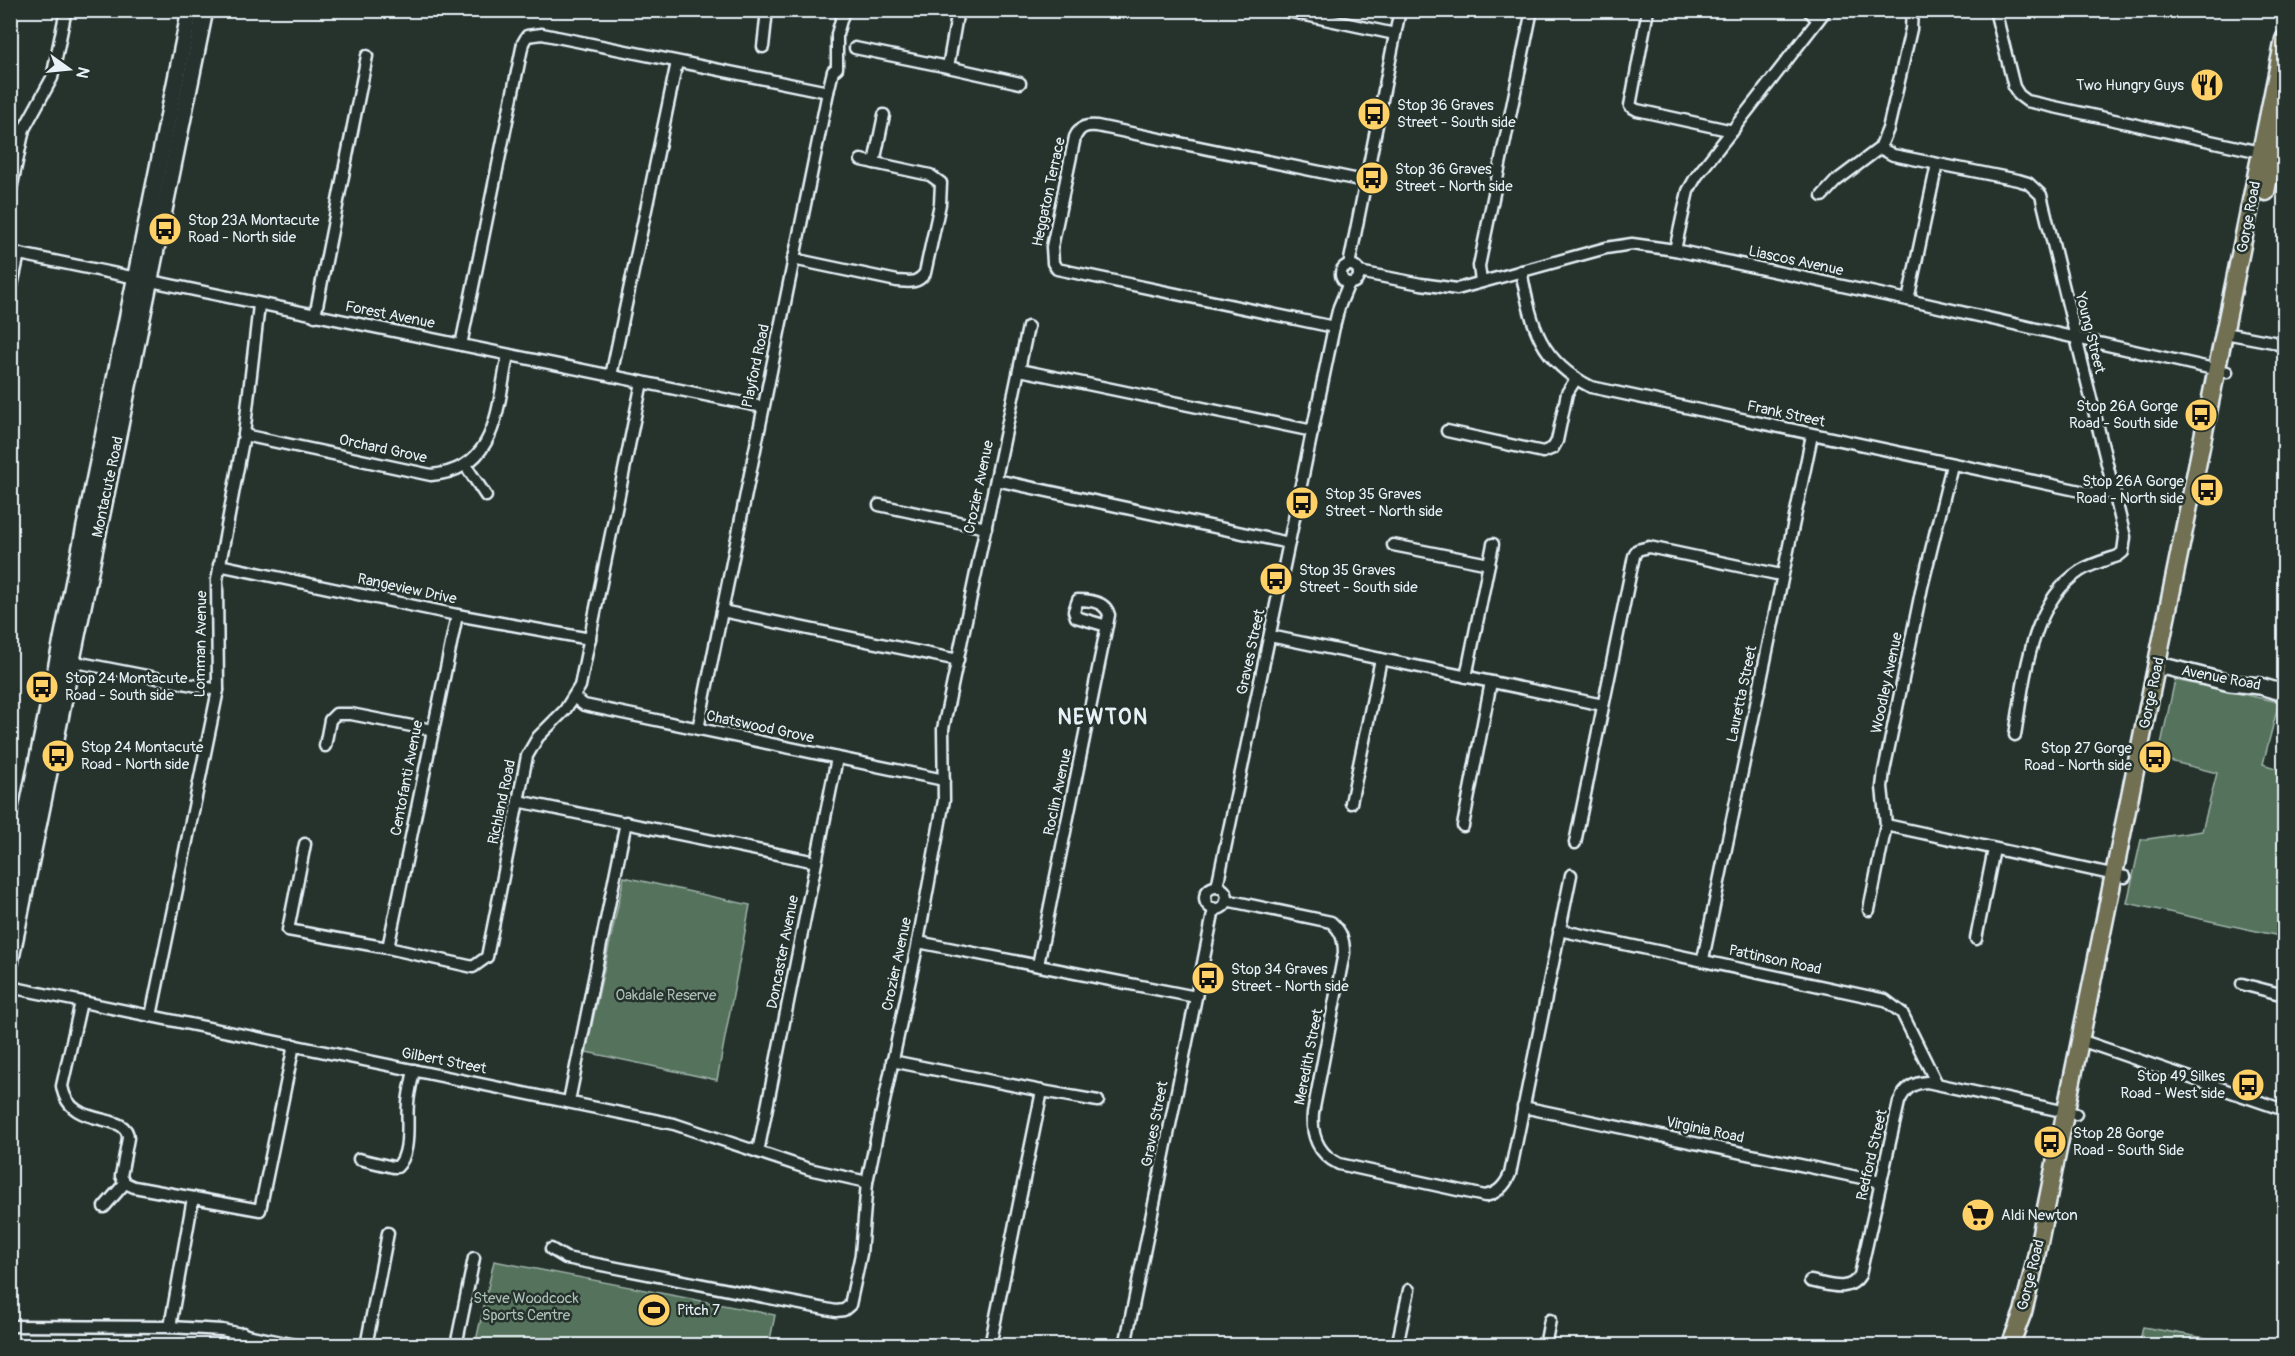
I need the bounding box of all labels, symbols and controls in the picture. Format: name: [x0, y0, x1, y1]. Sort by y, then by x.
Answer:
north arrow: [39, 39, 99, 99]
text: N: [71, 65, 94, 81]
restaurant icon: Two Hungry Guys: [2189, 67, 2225, 103]
place label: Two Hungry Guys: [2076, 76, 2184, 95]
bus stop icon: Stop 36 Graves Street - South side: [1356, 96, 1392, 132]
place label: Stop 36 Graves Street - South side: [1397, 96, 1516, 132]
street label: Heggaton Terrace: [1028, 135, 1070, 248]
bus stop icon: Stop 36 Graves Street - North side: [1354, 160, 1390, 196]
place label: Stop 36 Graves Street - North side: [1395, 160, 1513, 196]
street label: Gorge Road: [2233, 180, 2265, 254]
bus stop icon: Stop 23A Montacute Road - North side: [147, 211, 183, 247]
place label: Stop 23A Montacute Road - North side: [188, 211, 320, 247]
street label: Liascos Avenue: [1747, 242, 1846, 280]
street label: Young Street: [2071, 289, 2109, 376]
street label: Forest Avenue: [344, 297, 437, 333]
street label: Playford Road: [738, 322, 774, 410]
street label: Frank Street: [1745, 396, 1828, 432]
place label: Stop 26A Gorge Road - South side: [2069, 397, 2179, 433]
bus stop icon: Stop 26A Gorge Road - South side: [2183, 397, 2219, 433]
street label: Orchard Grove: [337, 430, 429, 468]
street label: Montacute Road: [88, 435, 128, 539]
street label: Crozier Avenue: [960, 438, 998, 535]
place label: Stop 26A Gorge Road - North side: [2076, 472, 2185, 508]
bus stop icon: Stop 26A Gorge Road - North side: [2189, 472, 2225, 508]
bus stop icon: Stop 35 Graves Street - North side: [1284, 485, 1320, 521]
place label: Stop 35 Graves Street - North side: [1325, 485, 1443, 521]
bus stop icon: Stop 35 Graves Street - South side: [1258, 561, 1294, 597]
place label: Stop 35 Graves Street - South side: [1299, 561, 1418, 597]
street label: Rangeview Drive: [356, 569, 459, 609]
street label: Lomman Avenue: [191, 590, 211, 698]
street label: Graves Street: [1233, 607, 1270, 697]
street label: Woodley Avenue: [1867, 630, 1907, 735]
street label: Lauretta Street: [1723, 643, 1762, 744]
street label: Gorge Road: [2135, 656, 2169, 730]
street label: Avenue Road: [2180, 661, 2262, 695]
bus stop icon: Stop 24 Montacute Road - South side: [24, 669, 60, 705]
place label: Stop 24 Montacute Road - South side: [65, 669, 188, 705]
district label: NEWTON: [1057, 704, 1149, 731]
street label: Chatswood Grove: [704, 706, 816, 748]
street label: Centofanti Avenue: [386, 718, 428, 837]
bus stop icon: Stop 24 Montacute Road - North side: [40, 738, 76, 774]
place label: Stop 24 Montacute Road - North side: [81, 738, 204, 774]
place label: Stop 27 Gorge Road - North side: [2024, 739, 2133, 775]
bus stop icon: Stop 27 Gorge Road - North side: [2137, 739, 2173, 775]
street label: Roclin Avenue: [1040, 746, 1077, 837]
street label: Richland Road: [484, 758, 520, 846]
street label: Doncaster Avenue: [763, 893, 803, 1010]
street label: Crozier Avenue: [878, 915, 916, 1012]
street label: Pattinson Road: [1727, 941, 1823, 979]
bus stop icon: Stop 34 Graves Street - North side: [1190, 960, 1226, 996]
place label: Stop 34 Graves Street - North side: [1231, 960, 1349, 996]
park label: Oakdale Reserve: [616, 986, 717, 1005]
street label: Meredith Street: [1290, 1006, 1328, 1107]
street label: Gilbert Street: [400, 1043, 489, 1079]
place label: Stop 49 Silkes Road - West side: [2121, 1067, 2226, 1103]
bus stop icon: Stop 49 Silkes Road - West side: [2230, 1067, 2266, 1103]
street label: Graves Street: [1137, 1079, 1173, 1169]
street label: Redford Street: [1852, 1107, 1892, 1202]
street label: Virginia Road: [1664, 1112, 1746, 1148]
bus stop icon: Stop 28 Gorge Road - South Side: [2032, 1124, 2068, 1160]
place label: Stop 28 Gorge Road - South Side: [2073, 1124, 2185, 1160]
supermarket icon: Aldi Newton: [1960, 1197, 1996, 1233]
place label: Aldi Newton: [2001, 1206, 2078, 1225]
street label: Gorge Road: [2013, 1237, 2049, 1313]
park label: Steve Woodcock Sports Centre: [473, 1289, 579, 1325]
sports icon: Pitch 7: [636, 1292, 672, 1328]
place label: Pitch 7: [677, 1301, 720, 1320]

